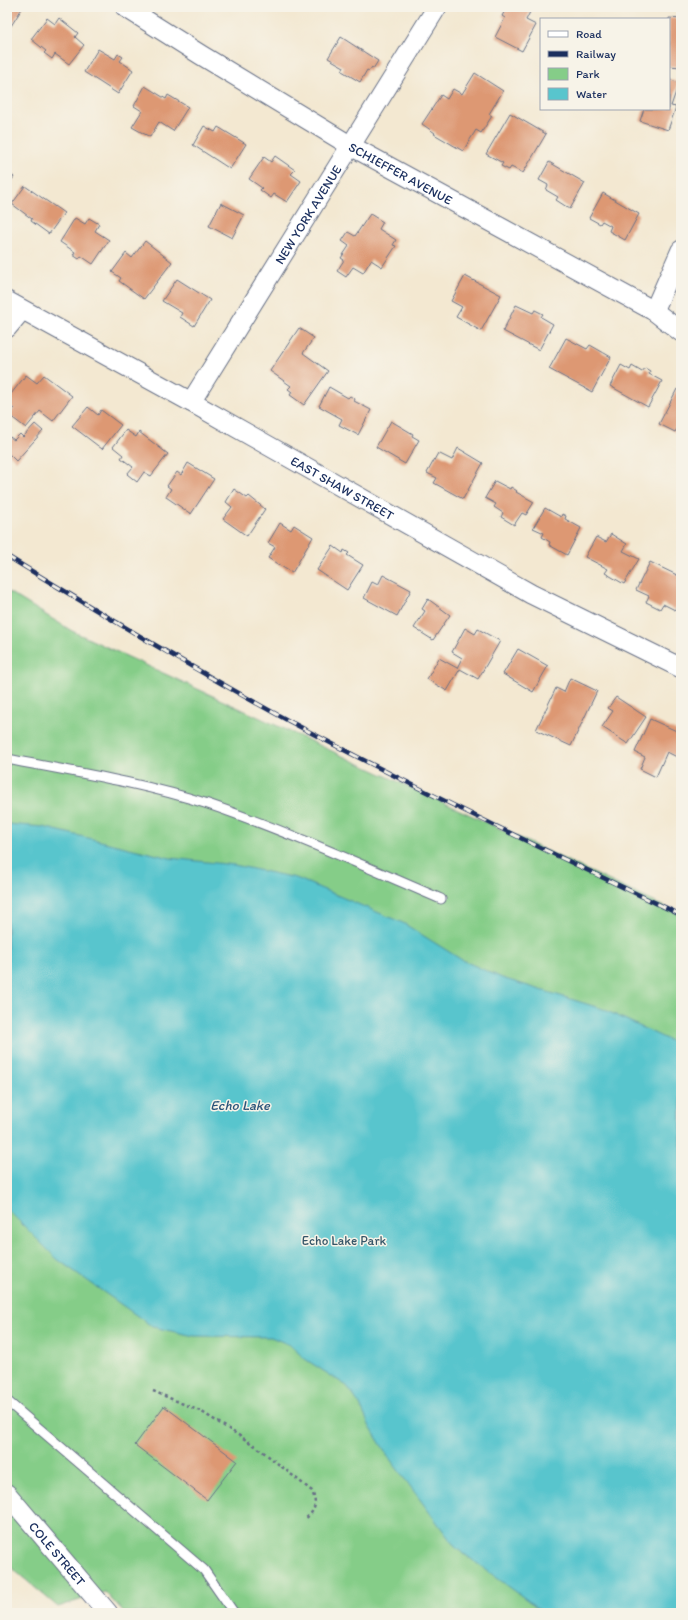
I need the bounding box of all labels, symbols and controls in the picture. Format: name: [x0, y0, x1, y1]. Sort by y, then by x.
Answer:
legend: [540, 18, 670, 110]
text: Road: [576, 27, 602, 41]
text: Railway: [576, 47, 616, 61]
text: Park: [576, 67, 600, 81]
text: Water: [576, 87, 607, 101]
street label: SCHIEFFER AVENUE: [346, 139, 455, 208]
street label: NEW YORK AVENUE: [272, 163, 345, 267]
street label: EAST SHAW STREET: [288, 453, 397, 523]
water label: Echo Lake: [210, 1097, 271, 1114]
park label: Echo Lake Park: [302, 1233, 387, 1248]
street label: COLE STREET: [26, 1519, 89, 1589]

